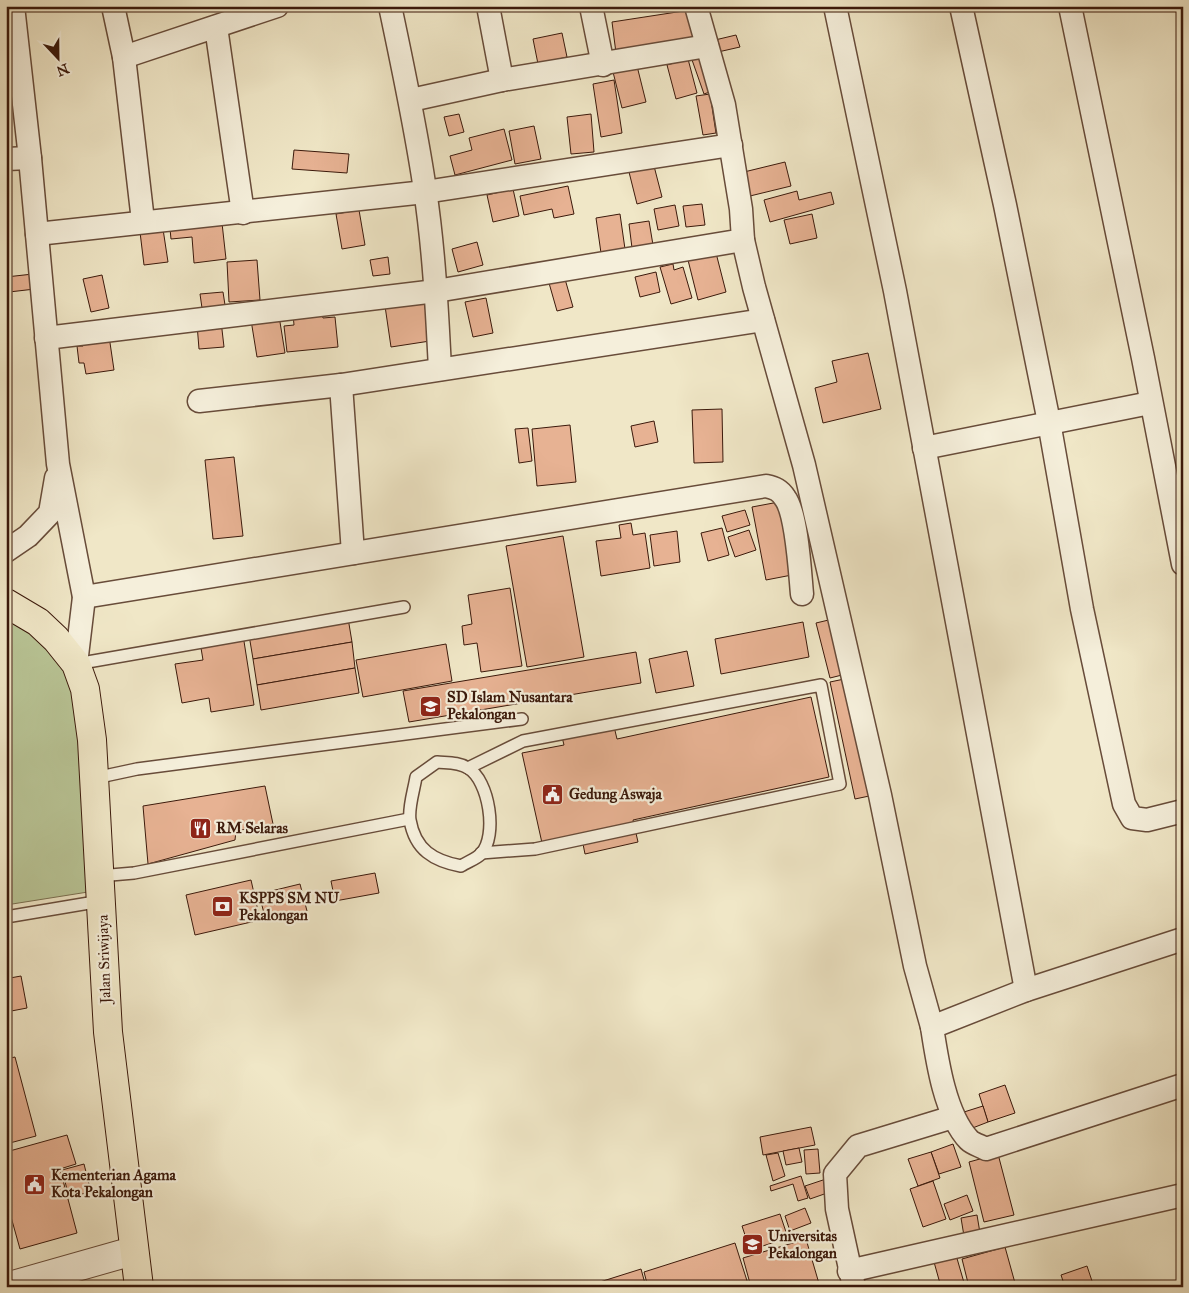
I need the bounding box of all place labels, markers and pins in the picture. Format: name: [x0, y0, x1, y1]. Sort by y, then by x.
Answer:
place label: SD Islam Nusantara Pekalongan: [447, 688, 573, 724]
school or university icon: SD Islam Nusantara Pekalongan: [419, 694, 443, 718]
public building icon: Gedung Aswaja: [541, 782, 565, 806]
place label: Gedung Aswaja: [569, 785, 662, 804]
restaurant icon: RM Selaras: [188, 816, 212, 840]
place label: RM Selaras: [216, 819, 288, 837]
place label: KSPPS SM NU Pekalongan: [239, 889, 340, 925]
bank icon: KSPPS SM NU Pekalongan: [211, 895, 235, 919]
place label: Kementerian Agama Kota Pekalongan: [51, 1166, 177, 1202]
public building icon: Kementerian Agama Kota Pekalongan: [23, 1172, 47, 1196]
place label: Universitas Pekalongan: [768, 1227, 838, 1263]
school or university icon: Universitas Pekalongan: [740, 1233, 764, 1257]

